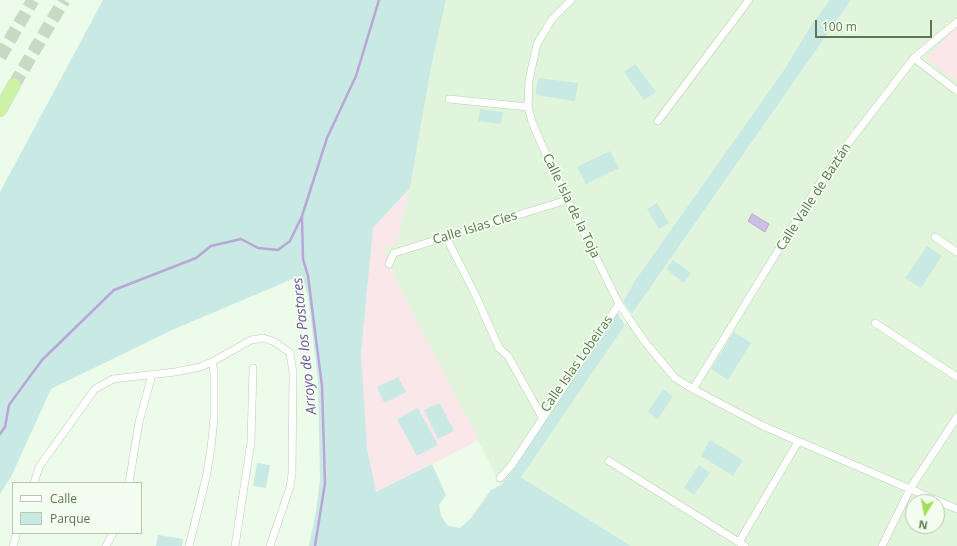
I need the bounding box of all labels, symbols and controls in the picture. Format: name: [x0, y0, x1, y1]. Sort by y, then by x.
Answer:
scale bar: [817, 12, 934, 38]
text: 100 m: [822, 18, 857, 35]
street label: Calle Valle de Baztán: [773, 140, 855, 254]
street label: Calle Isla de la Toja: [539, 151, 603, 261]
street label: Calle Islas Cíes: [431, 208, 519, 248]
water label: Arroyo de los Pastores: [289, 277, 321, 415]
street label: Calle Islas Lobeiras: [538, 313, 616, 415]
legend: [12, 482, 142, 534]
text: Calle: [50, 490, 77, 507]
north arrow: [905, 494, 945, 534]
text: Parque: [50, 510, 90, 527]
text: N: [917, 517, 929, 533]

